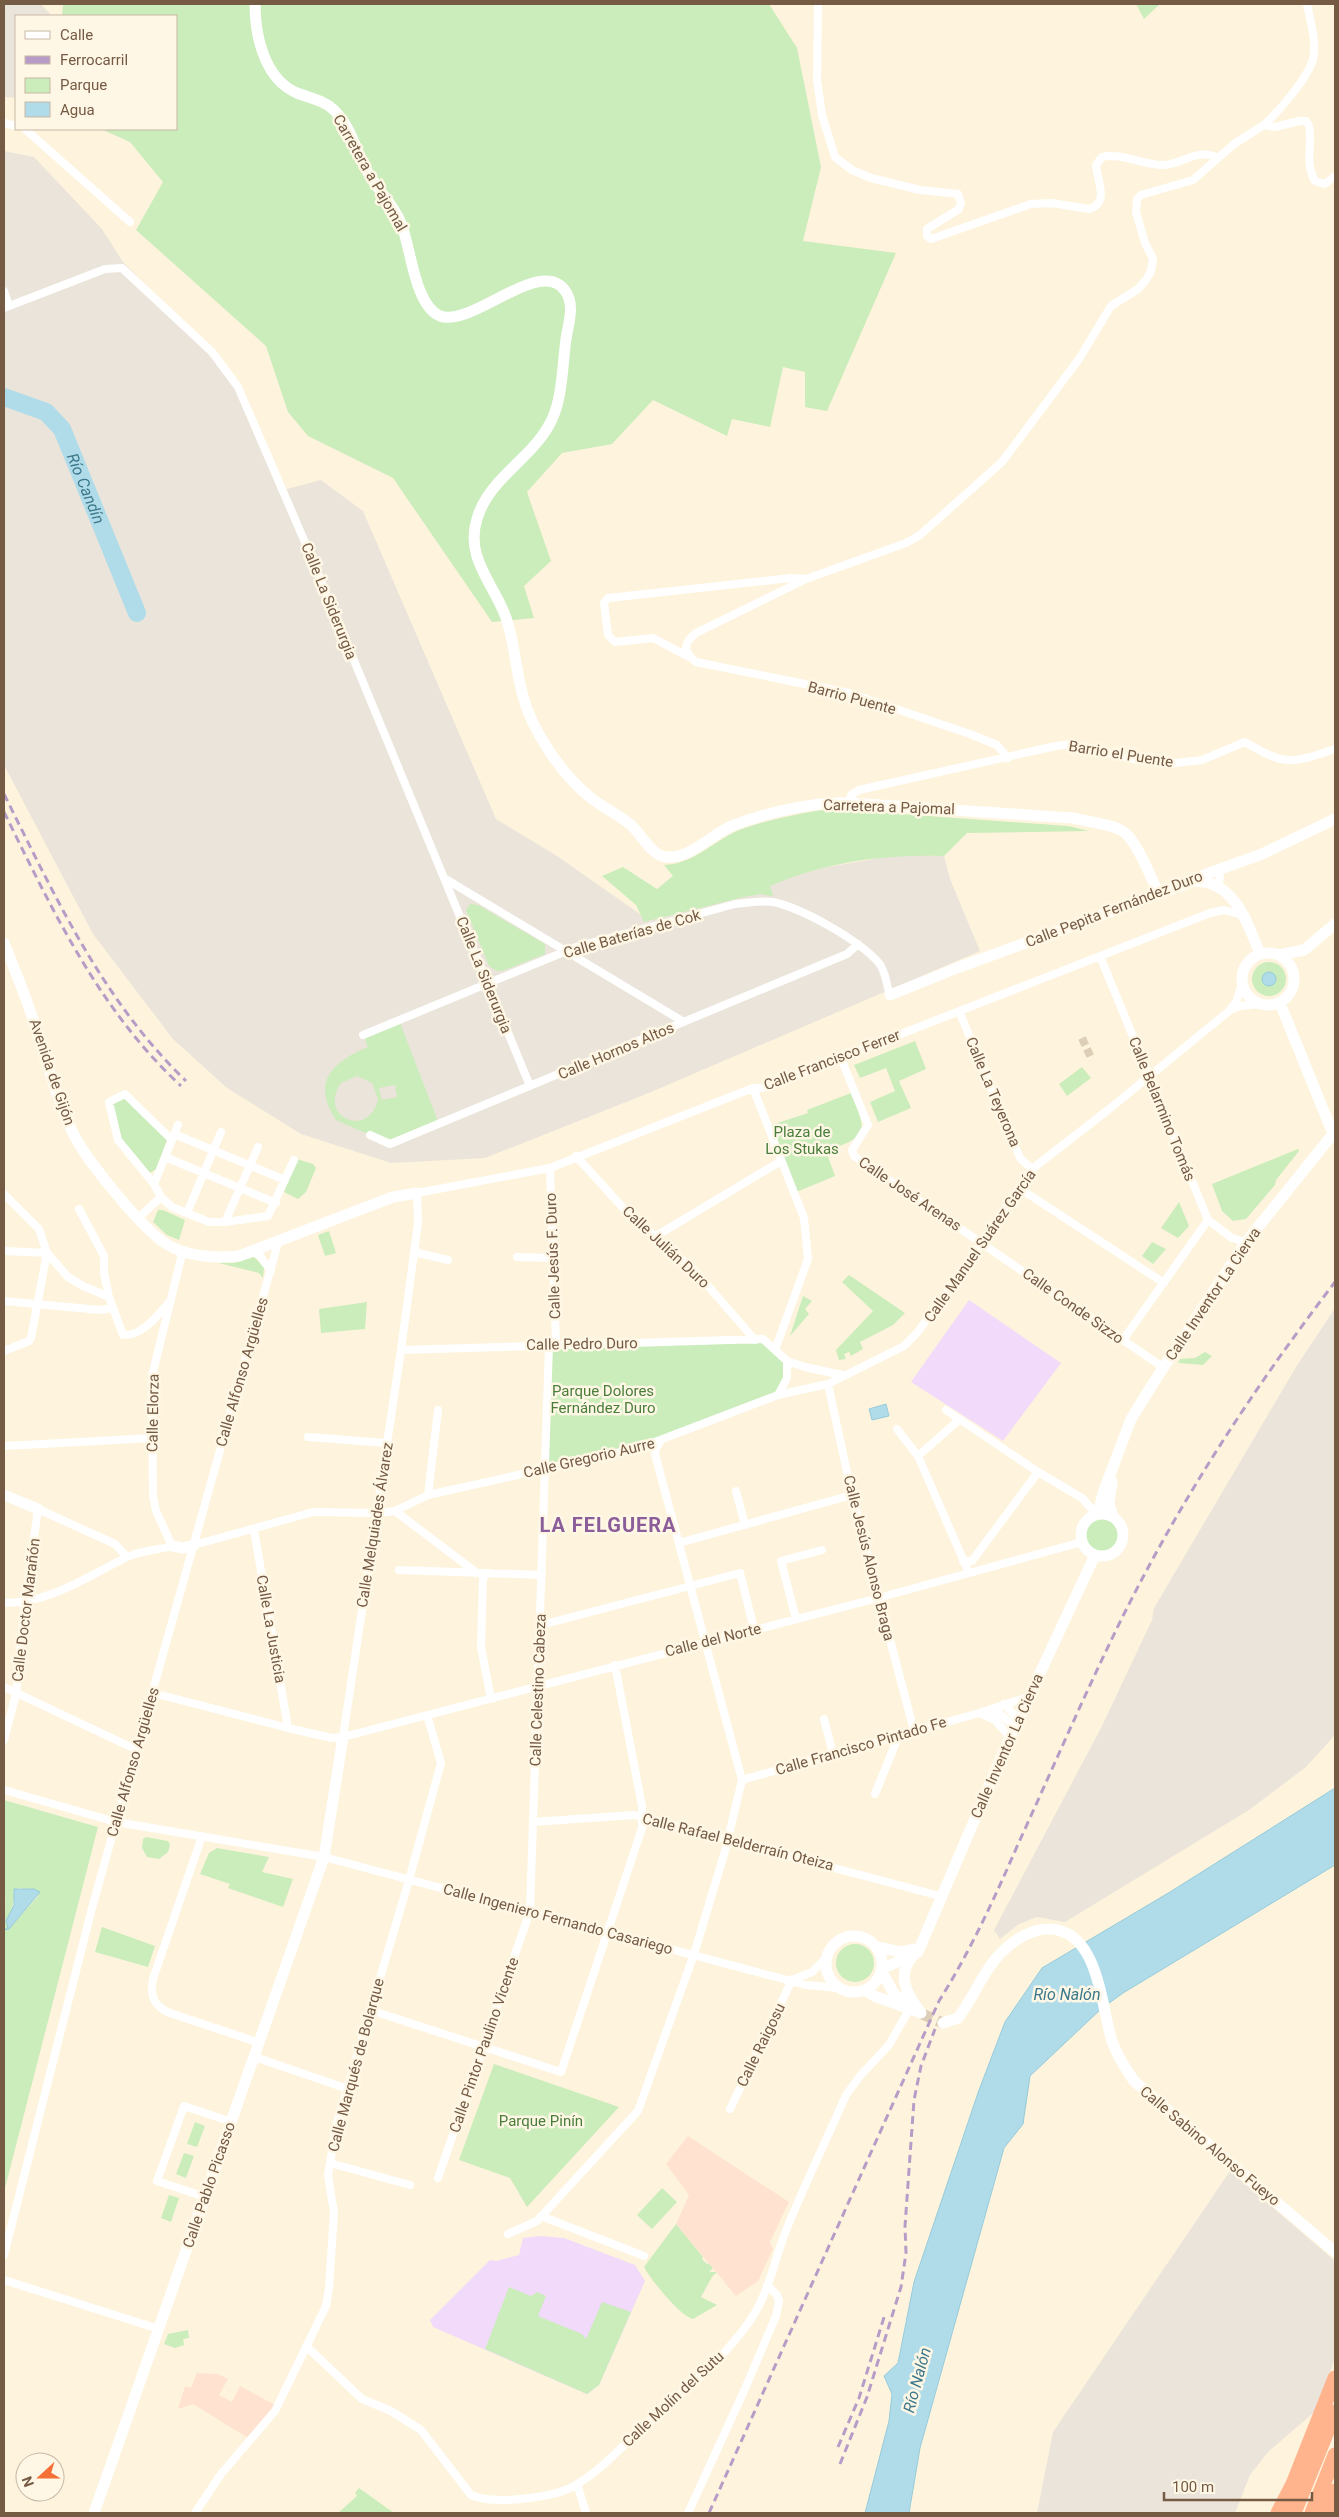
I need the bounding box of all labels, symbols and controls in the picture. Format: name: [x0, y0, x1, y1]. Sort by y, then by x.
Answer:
legend: [15, 15, 178, 130]
text: Calle: [60, 26, 93, 44]
text: Ferrocarril: [60, 51, 128, 69]
text: Parque: [60, 76, 107, 94]
text: Agua: [60, 101, 95, 119]
street label: Carretera a Pajomal: [329, 111, 411, 235]
water label: Río Candín: [63, 450, 109, 526]
street label: Calle La Siderurgia: [297, 540, 361, 662]
street label: Barrio Puente: [806, 678, 898, 718]
street label: Barrio el Puente: [1067, 737, 1175, 771]
street label: Carretera a Pajomal: [823, 796, 955, 818]
street label: Calle Pepita Fernández Duro: [1023, 867, 1205, 951]
street label: Calle Baterías de Cok: [561, 906, 703, 962]
street label: Calle La Siderurgia: [452, 914, 516, 1036]
street label: Avenida de Gijón: [25, 1016, 79, 1128]
street label: Calle Hornos Altos: [555, 1018, 677, 1084]
street label: Calle Francisco Ferrer: [761, 1026, 903, 1094]
street label: Calle La Teyerona: [962, 1034, 1024, 1150]
street label: Calle Belarmino Tomás: [1125, 1034, 1199, 1184]
park label: Plaza de Los Stukas: [765, 1123, 839, 1158]
street label: Calle José Arenas: [855, 1153, 965, 1235]
street label: Calle Manuel Suárez García: [920, 1166, 1040, 1326]
street label: Calle Jesús F. Duro: [542, 1192, 564, 1320]
street label: Calle Julián Duro: [619, 1202, 713, 1292]
street label: Calle Inventor La Cierva: [1162, 1224, 1264, 1364]
street label: Calle Conde Sizzo: [1019, 1264, 1127, 1348]
street label: Calle Alfonso Argüelles: [212, 1295, 272, 1449]
street label: Calle Pedro Duro: [526, 1334, 638, 1354]
street label: Calle Elorza: [143, 1374, 163, 1452]
park label: Parque Dolores Fernández Duro: [550, 1382, 656, 1417]
street label: Calle Gregorio Aurre: [522, 1434, 656, 1482]
street label: Calle Melquiades Álvarez: [353, 1441, 397, 1609]
street label: Calle Jesús Alonso Braga: [840, 1473, 898, 1643]
district label: LA FELGUERA: [539, 1513, 677, 1537]
street label: Calle Doctor Marañón: [8, 1537, 44, 1683]
street label: Calle La Justicia: [253, 1574, 289, 1684]
street label: Calle Celestino Cabeza: [526, 1613, 550, 1767]
street label: Calle del Norte: [663, 1619, 763, 1661]
street label: Calle Inventor La Cierva: [967, 1671, 1047, 1821]
street label: Calle Alfonso Argüelles: [103, 1685, 163, 1839]
street label: Calle Francisco Pintado Fe: [774, 1713, 949, 1779]
street label: Calle Rafael Belderraín Oteiza: [640, 1809, 836, 1875]
street label: Calle Ingeniero Fernando Casariego: [441, 1880, 675, 1958]
street label: Calle Pintor Paulino Vicente: [446, 1955, 523, 2135]
street label: Calle Marqués de Bolarque: [324, 1976, 388, 2154]
water label: Río Nalón: [1034, 1985, 1100, 2004]
street label: Calle Raigosu: [733, 2000, 789, 2090]
street label: Calle Sabino Alonso Fueyo: [1137, 2082, 1283, 2210]
park label: Parque Pinín: [499, 2112, 583, 2130]
street label: Calle Pablo Picasso: [179, 2120, 239, 2250]
water label: Río Nalón: [899, 2345, 935, 2415]
street label: Calle Molín del Sutu: [619, 2347, 727, 2451]
north arrow: [15, 2452, 65, 2502]
scale bar: [1164, 2470, 1312, 2502]
text: N: [19, 2474, 37, 2489]
text: 100 m: [1172, 2478, 1214, 2496]

